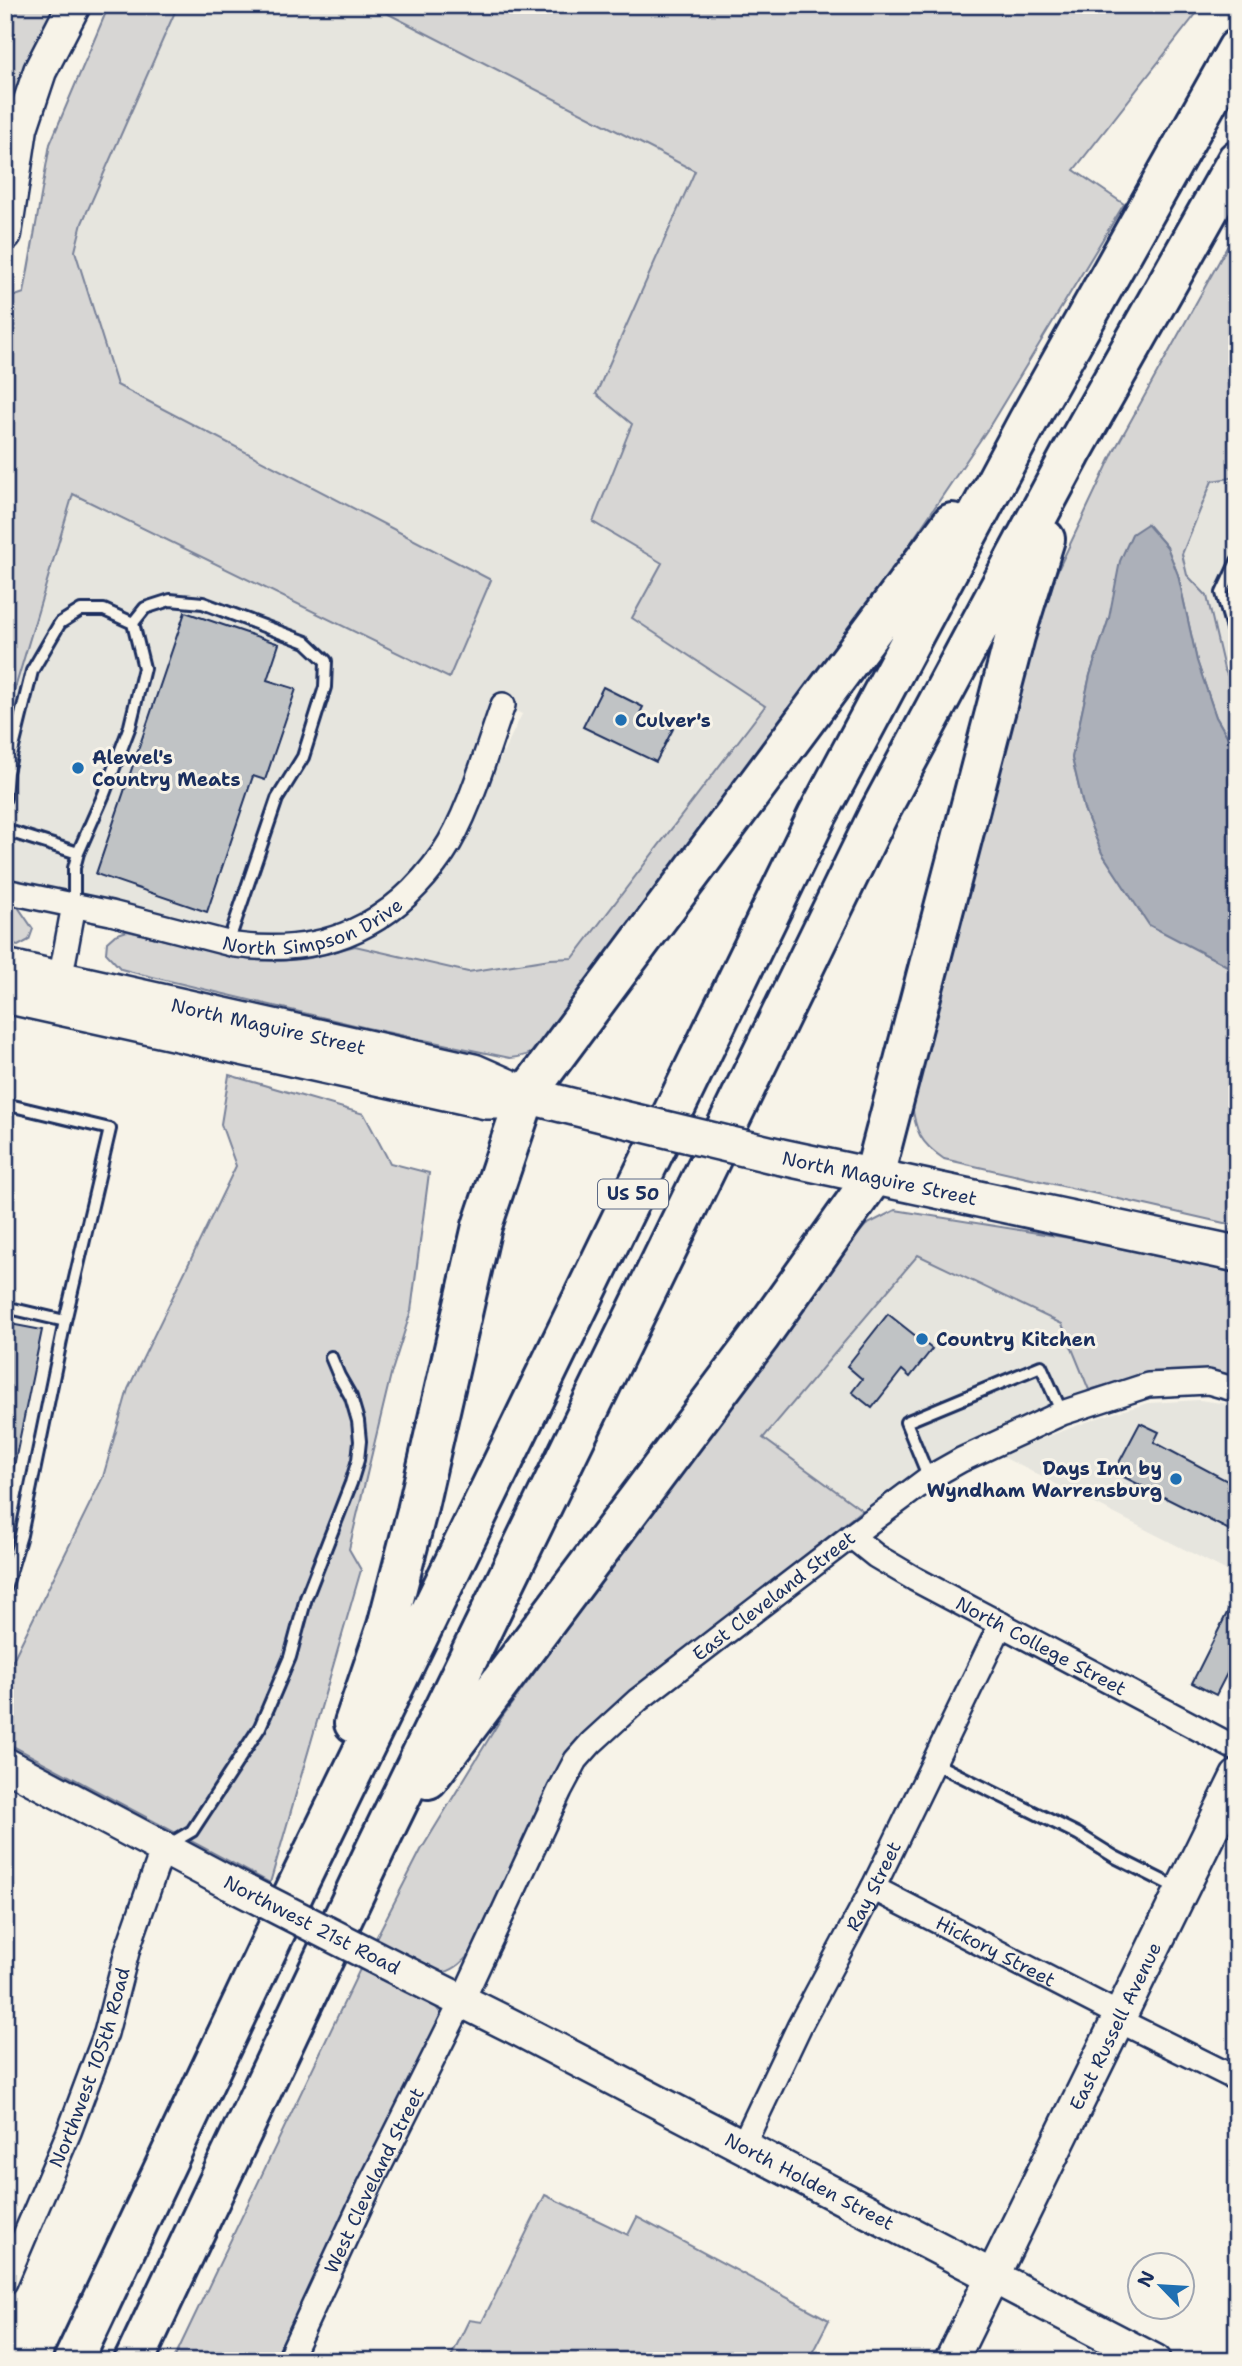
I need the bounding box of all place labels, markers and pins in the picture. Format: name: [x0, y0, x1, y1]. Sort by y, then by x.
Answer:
place label: Culver's: [635, 708, 711, 733]
marker: Culver's: [613, 712, 629, 728]
place label: Alewel's Country Meats: [92, 745, 240, 792]
marker: Alewel's Country Meats: [70, 760, 86, 776]
place label: Country Kitchen: [936, 1327, 1096, 1352]
marker: Country Kitchen: [914, 1331, 930, 1347]
place label: Days Inn by Wyndham Warrensburg: [927, 1456, 1162, 1503]
marker: Days Inn by Wyndham Warrensburg: [1168, 1471, 1184, 1487]

